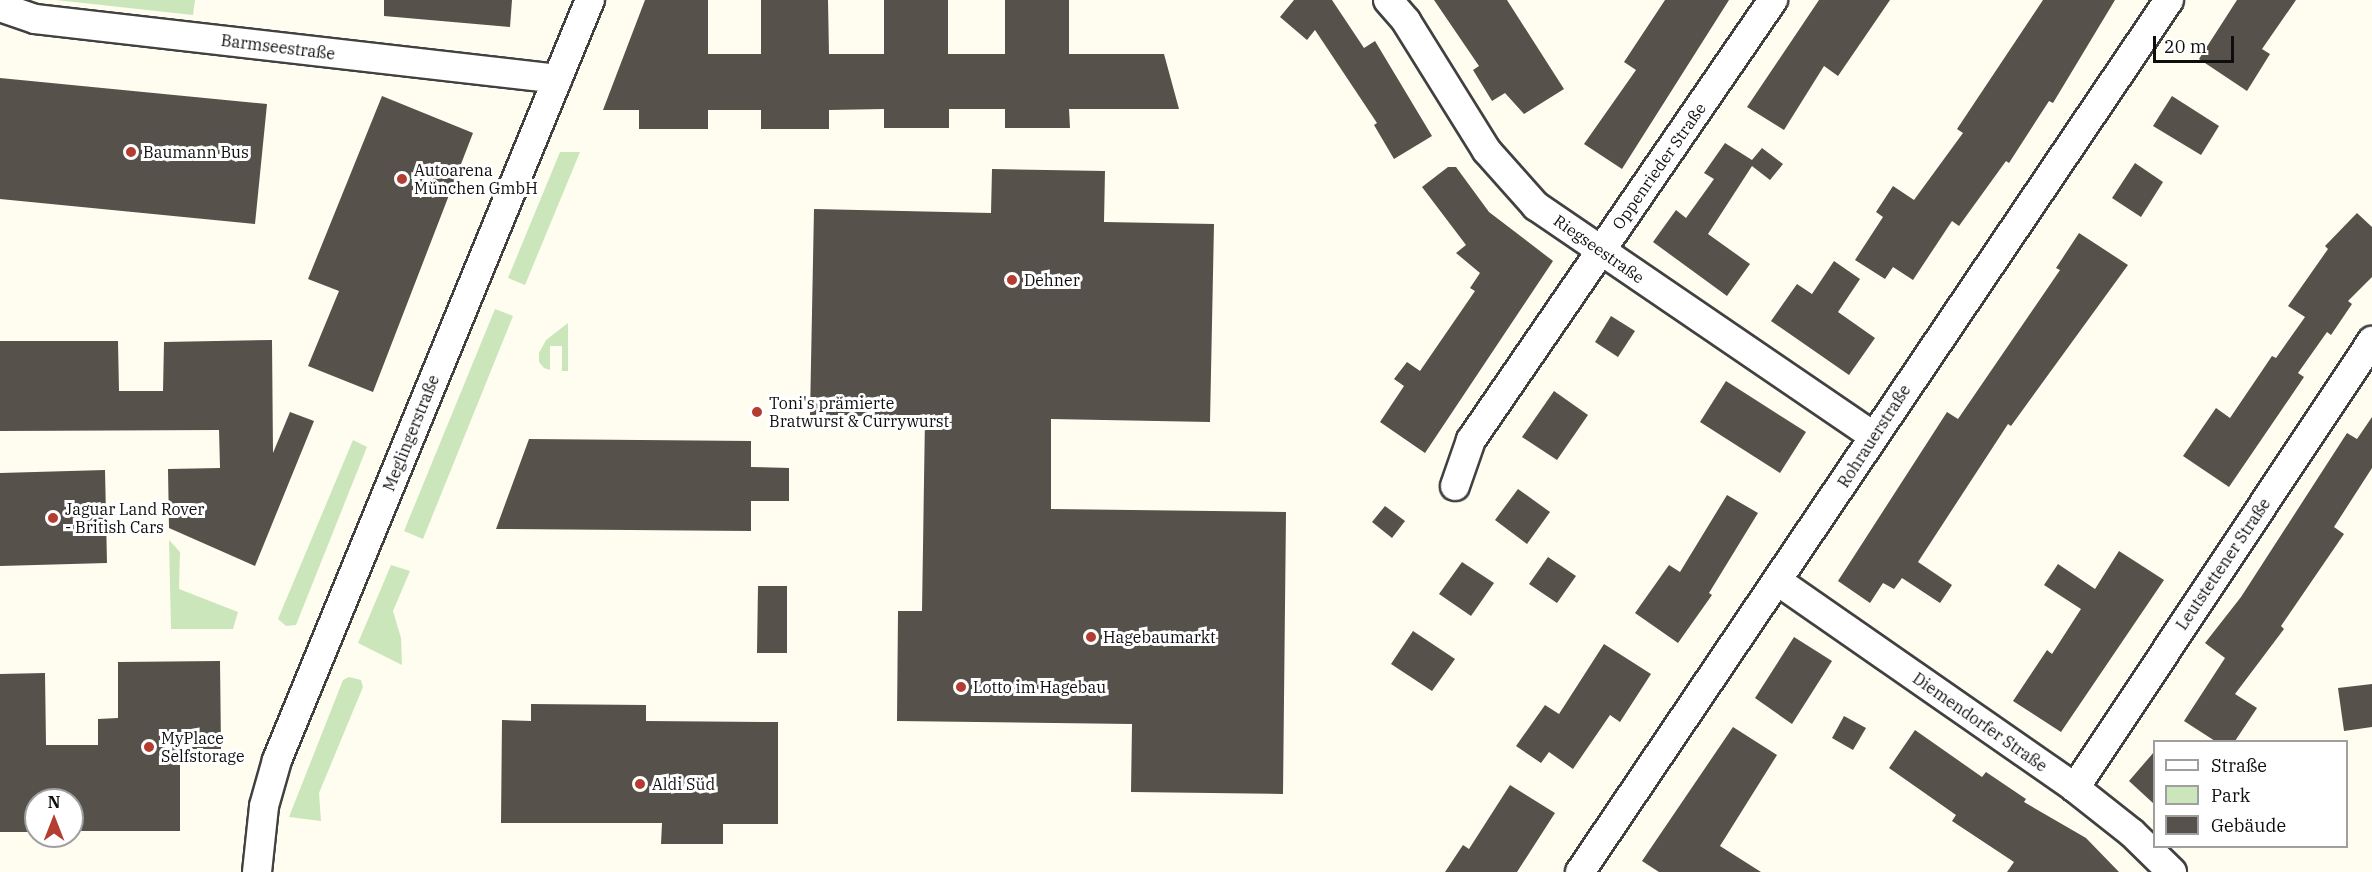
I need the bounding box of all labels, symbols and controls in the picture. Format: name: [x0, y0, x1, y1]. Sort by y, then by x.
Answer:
scale bar: [2156, 24, 2237, 62]
street label: Barmseestraße: [220, 30, 336, 64]
text: 20 m: [2164, 35, 2207, 58]
street label: Oppenrieder Straße: [1608, 99, 1710, 233]
place label: Baumann Bus: [143, 142, 249, 162]
marker: Baumann Bus: [124, 145, 138, 159]
place label: Autoarena München GmbH: [414, 160, 538, 198]
marker: Autoarena München GmbH: [395, 172, 409, 186]
street label: Riegseestraße: [1550, 211, 1648, 287]
place label: Dehner: [1024, 270, 1080, 290]
marker: Dehner: [1005, 273, 1019, 287]
street label: Meglingerstraße: [379, 372, 443, 494]
street label: Rohrauerstraße: [1834, 381, 1914, 491]
place label: Toni's prämierte Bratwurst & Currywurst: [769, 393, 949, 431]
marker: Toni's prämierte Bratwurst & Currywurst: [750, 405, 764, 419]
street label: Leutstettener Straße: [2172, 495, 2274, 633]
place label: Jaguar Land Rover - British Cars: [65, 499, 204, 537]
marker: Jaguar Land Rover - British Cars: [46, 511, 60, 525]
place label: Hagebaumarkt: [1103, 627, 1216, 647]
marker: Hagebaumarkt: [1084, 630, 1098, 644]
street label: Diemendorfer Straße: [1909, 668, 2051, 776]
place label: Lotto im Hagebau: [973, 677, 1106, 697]
marker: Lotto im Hagebau: [954, 680, 968, 694]
place label: MyPlace Selfstorage: [161, 728, 245, 766]
marker: MyPlace Selfstorage: [142, 740, 156, 754]
legend: [2153, 740, 2348, 848]
text: Straße: [2211, 754, 2267, 777]
place label: Aldi Süd: [652, 774, 715, 794]
marker: Aldi Süd: [633, 777, 647, 791]
text: Park: [2211, 784, 2250, 807]
north arrow: [24, 788, 84, 848]
text: N: [48, 792, 60, 812]
text: Gebäude: [2211, 814, 2286, 837]

